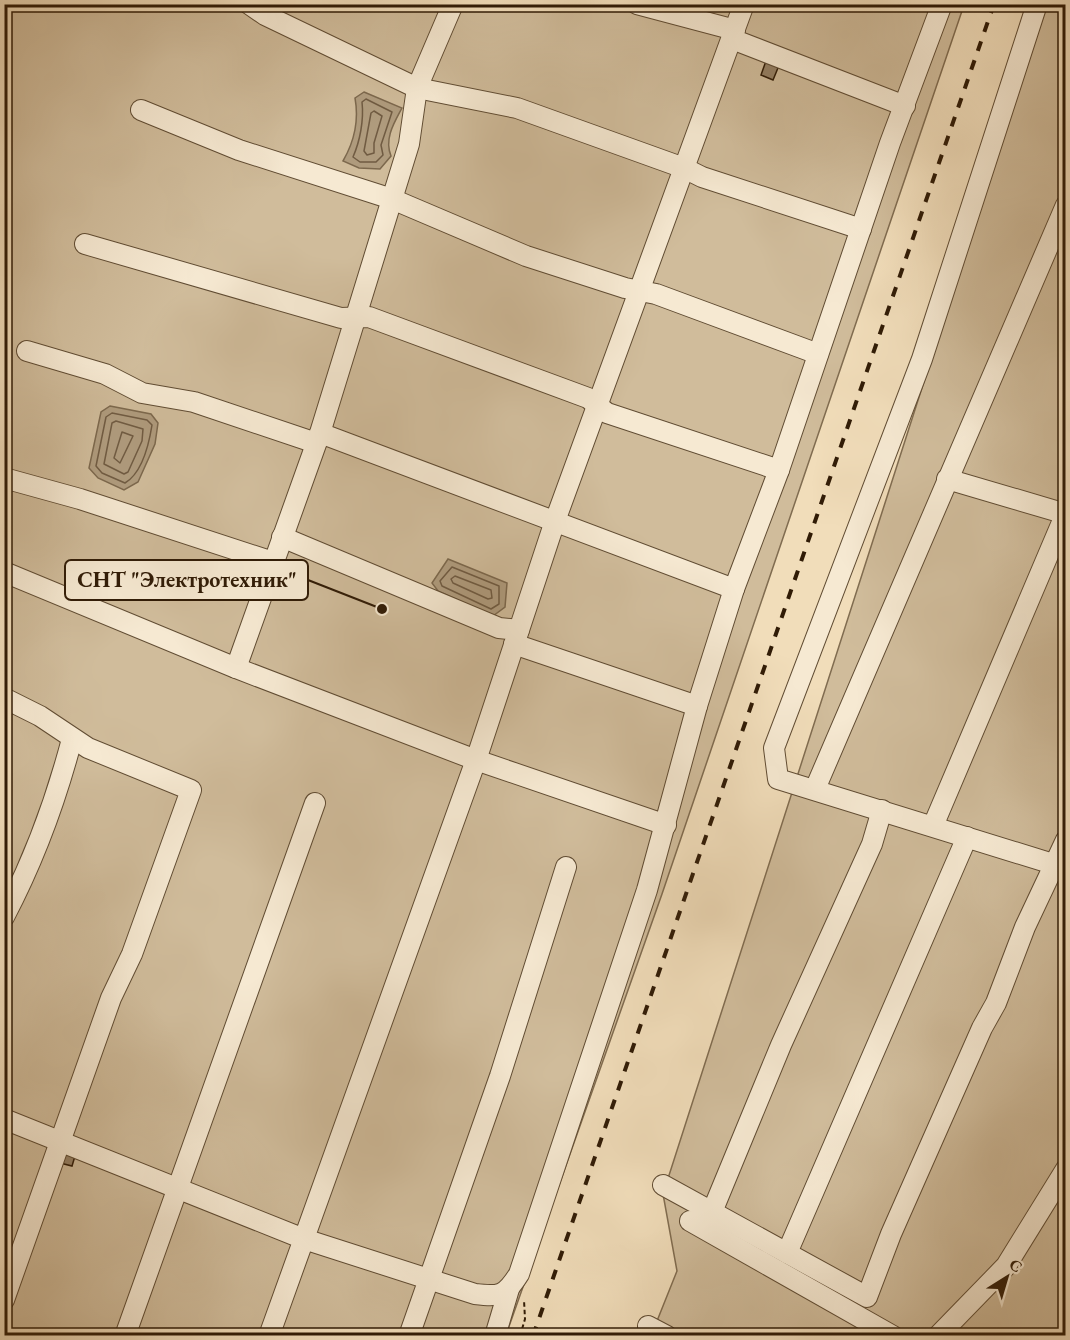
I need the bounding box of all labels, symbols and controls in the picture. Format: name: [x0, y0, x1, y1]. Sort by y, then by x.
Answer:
callout: СНТ "Электротехник": [65, 560, 308, 600]
text: СНТ "Электротехник": [77, 565, 297, 594]
north arrow: [977, 1247, 1037, 1307]
text: С: [1005, 1254, 1027, 1277]

